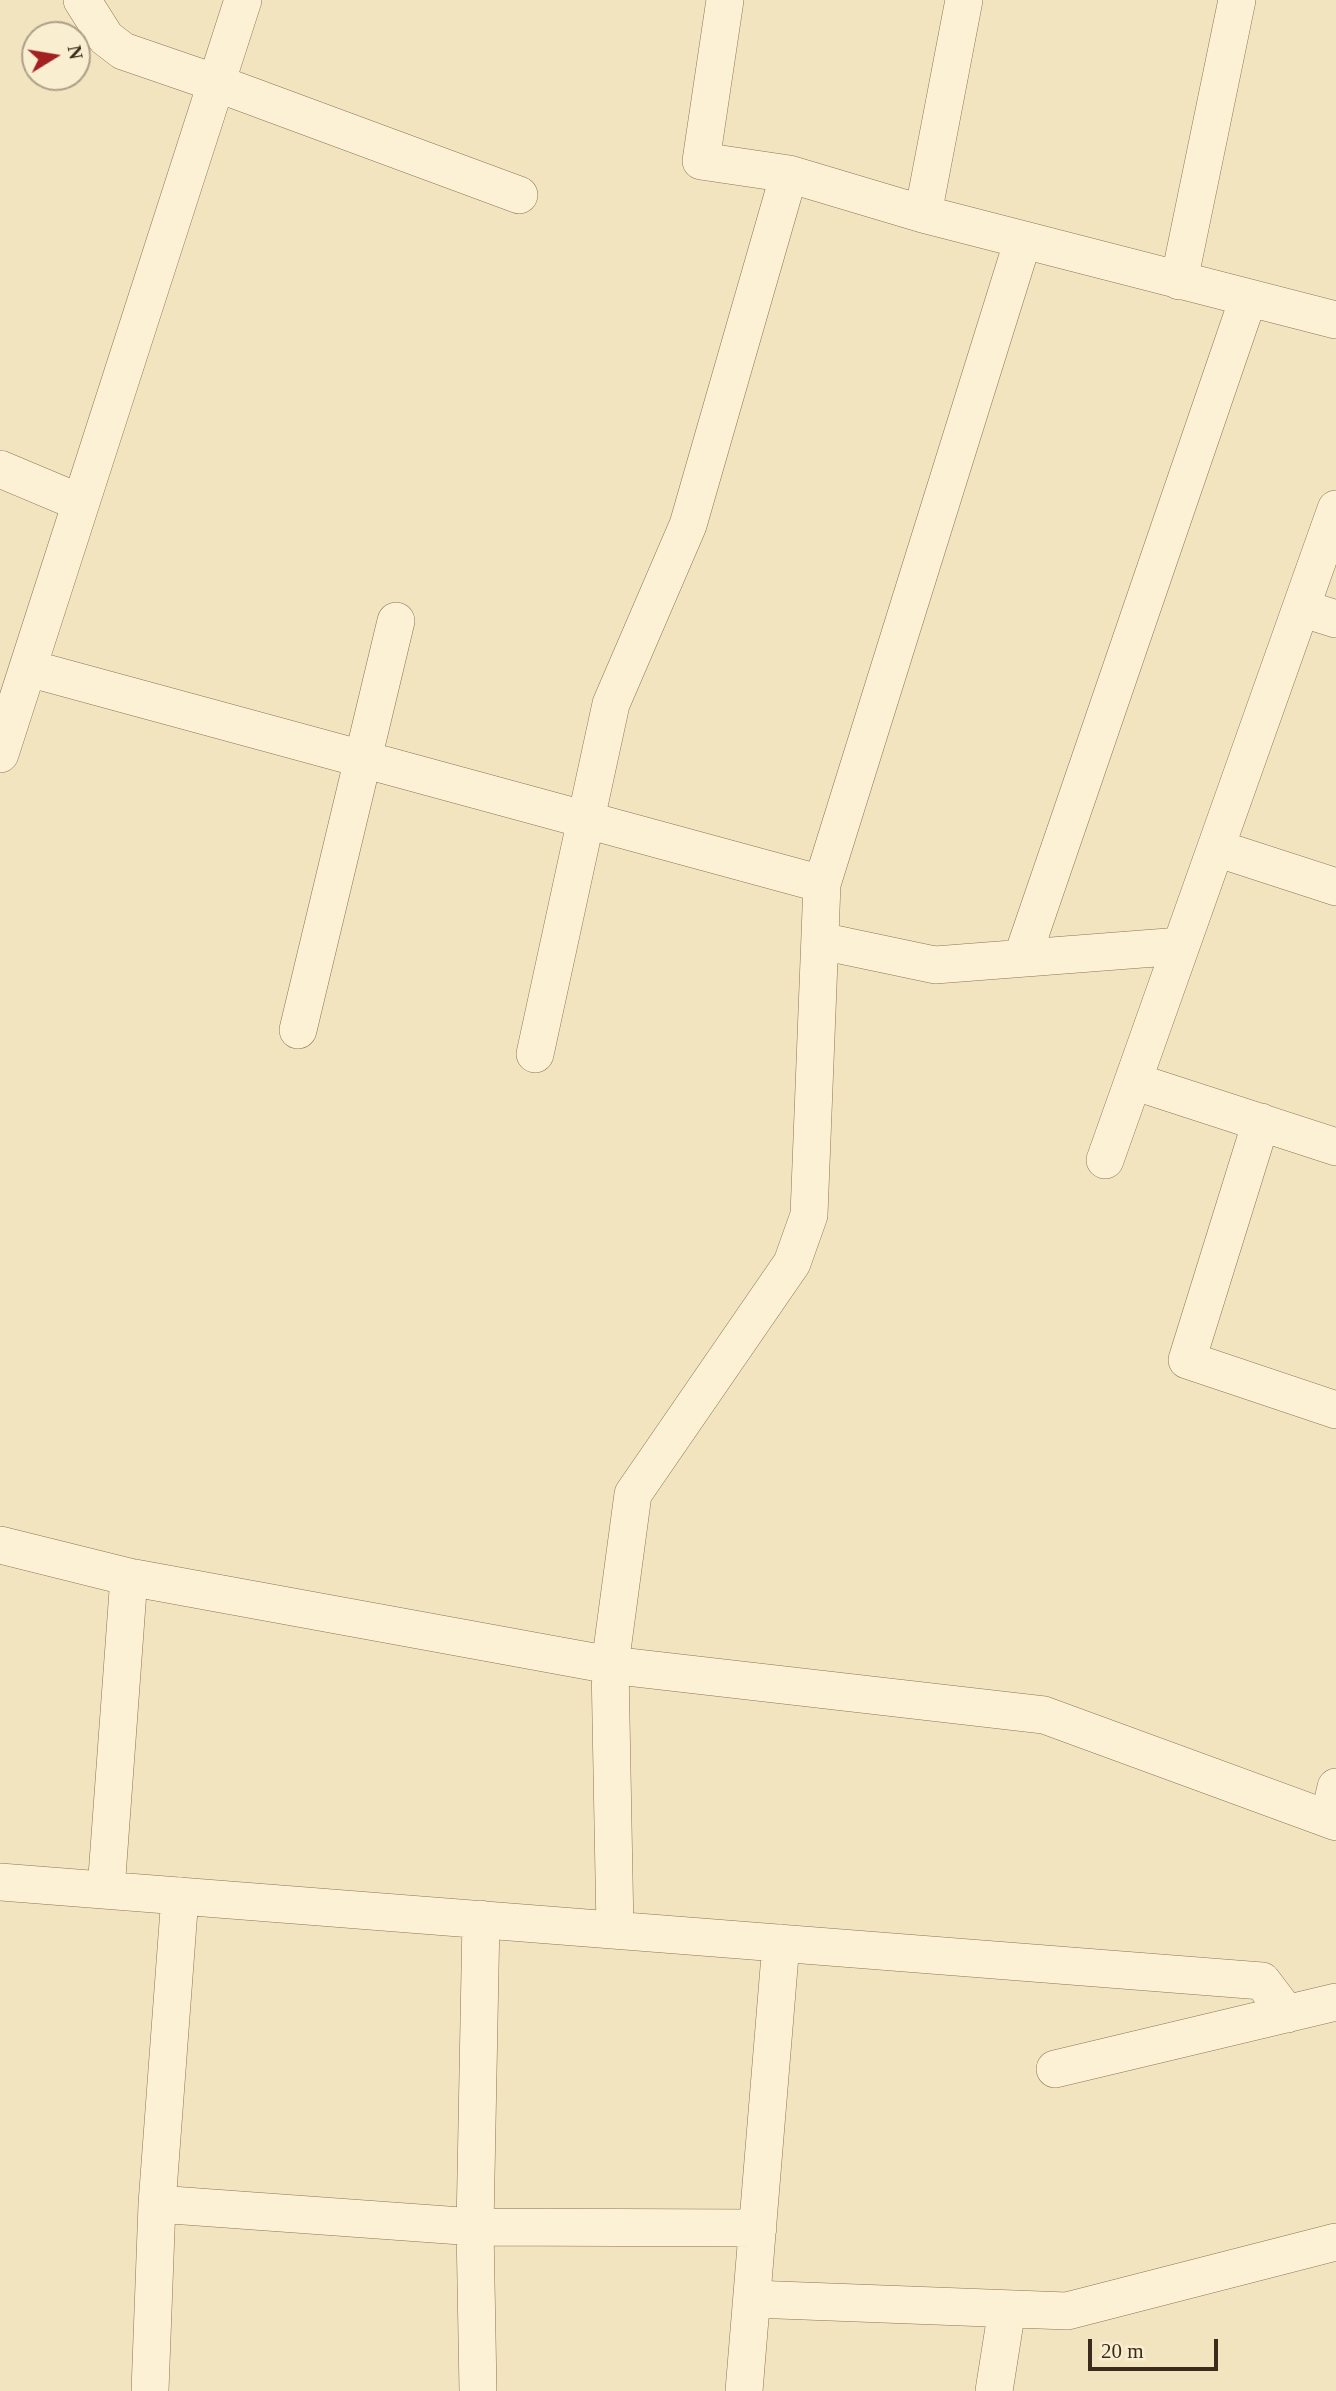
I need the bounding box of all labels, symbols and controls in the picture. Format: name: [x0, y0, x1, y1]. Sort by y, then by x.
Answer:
north arrow: [21, 21, 91, 91]
text: N: [64, 44, 87, 61]
scale bar: [1091, 2324, 1220, 2368]
text: 20 m: [1101, 2339, 1144, 2363]

